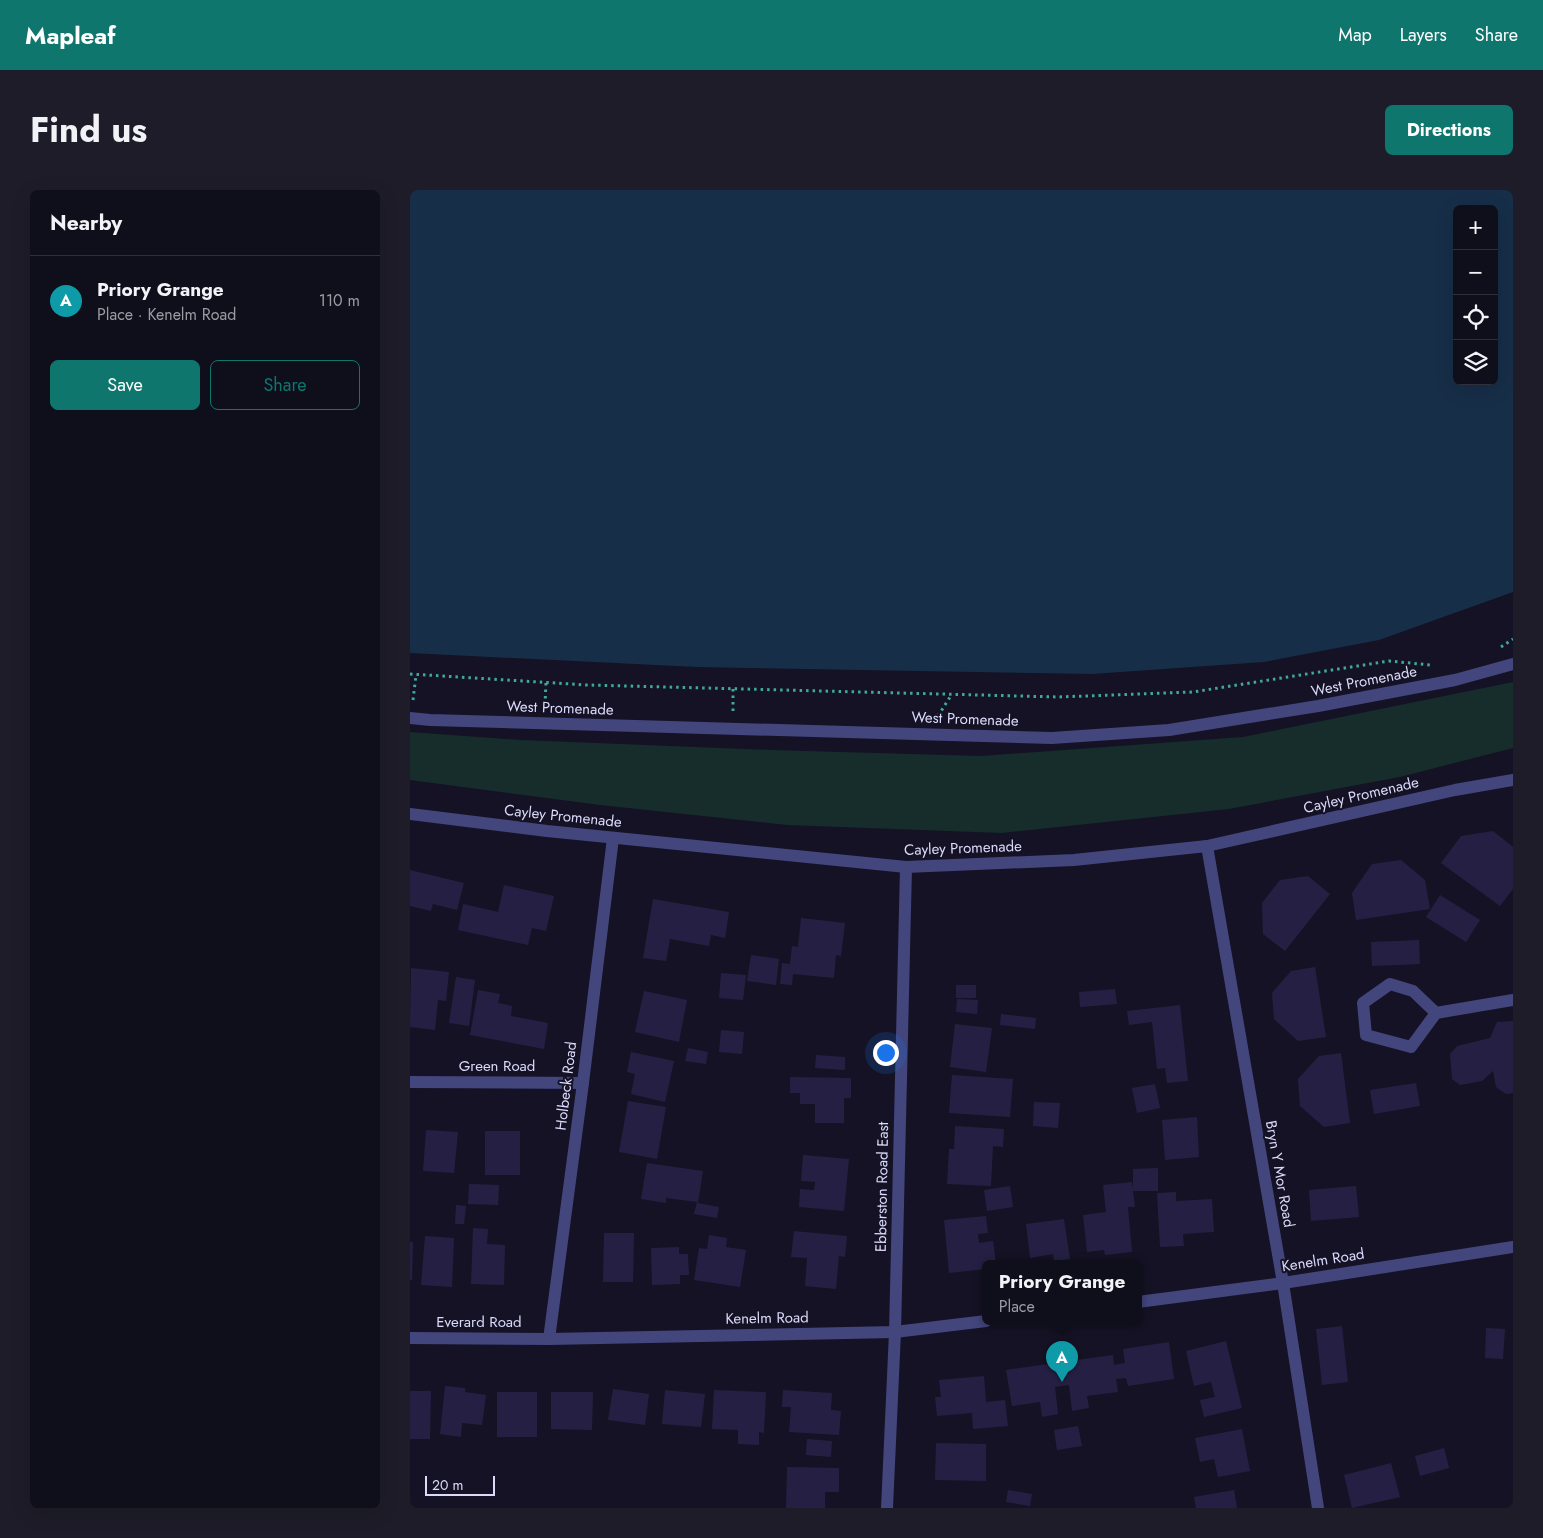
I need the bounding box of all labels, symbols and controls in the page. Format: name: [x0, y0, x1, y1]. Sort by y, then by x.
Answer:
text: Mapleaf: [25, 18, 116, 53]
text: Map: [1338, 22, 1372, 48]
text: Layers: [1400, 22, 1447, 48]
text: Share: [1475, 22, 1518, 48]
text: Find us: [30, 105, 147, 155]
button: Directions: [1385, 105, 1513, 155]
map controls: [1453, 205, 1498, 385]
button: +: [1453, 205, 1498, 250]
text: Nearby: [50, 208, 122, 238]
button: −: [1453, 250, 1498, 295]
text: Priory Grange: [97, 276, 224, 303]
text: A: [60, 289, 72, 312]
text: 110 m: [319, 289, 360, 312]
button: locate: [1453, 295, 1498, 340]
text: Place · Kenelm Road: [97, 303, 236, 326]
button: layers: [1453, 340, 1498, 385]
button: Save: [50, 360, 200, 410]
button: Share: [210, 360, 360, 410]
street label: West Promenade: [1309, 660, 1419, 702]
street label: West Promenade: [506, 695, 614, 721]
street label: West Promenade: [911, 706, 1019, 732]
street label: Cayley Promenade: [1301, 771, 1421, 819]
street label: Cayley Promenade: [503, 799, 623, 833]
street label: Cayley Promenade: [904, 835, 1023, 861]
street label: Holbeck Road: [550, 1040, 582, 1132]
your location: [873, 1040, 899, 1066]
street label: Green Road: [459, 1055, 535, 1077]
street label: Bryn Y Mor Road: [1260, 1119, 1300, 1229]
street label: Ebberston Road East: [870, 1121, 894, 1252]
street label: Kenelm Road: [1280, 1243, 1366, 1277]
popup: [982, 1260, 1142, 1325]
text: Priory Grange: [999, 1268, 1125, 1295]
text: Place: [999, 1295, 1035, 1318]
street label: Kenelm Road: [725, 1306, 809, 1330]
street label: Everard Road: [436, 1311, 522, 1333]
pin: A: [1046, 1341, 1078, 1382]
scale bar: [425, 1473, 495, 1496]
text: 20 m: [432, 1475, 464, 1495]

